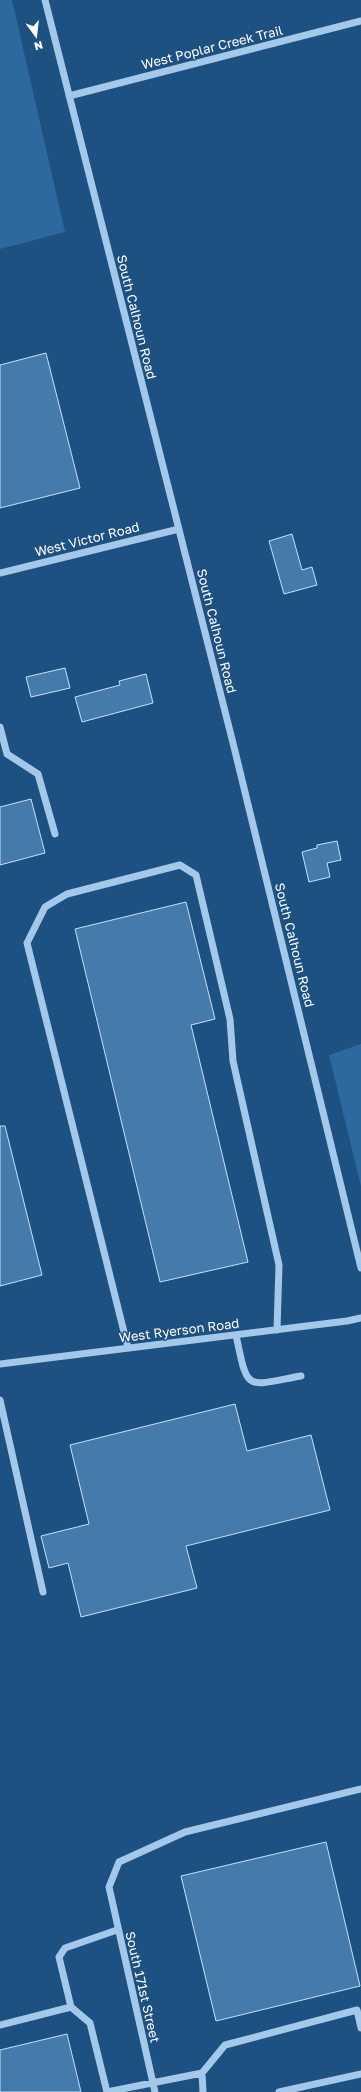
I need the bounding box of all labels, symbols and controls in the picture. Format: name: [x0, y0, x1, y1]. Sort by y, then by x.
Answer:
north arrow: [16, 16, 56, 56]
street label: West Poplar Creek Trail: [140, 22, 284, 72]
text: N: [33, 39, 44, 54]
street label: South Calhoun Road: [114, 253, 160, 381]
street label: West Victor Road: [33, 518, 141, 560]
street label: South Calhoun Road: [194, 567, 240, 695]
street label: South Calhoun Road: [272, 881, 318, 1009]
street label: West Ryerson Road: [118, 1315, 240, 1345]
street label: South 171st Street: [122, 1930, 164, 2044]

